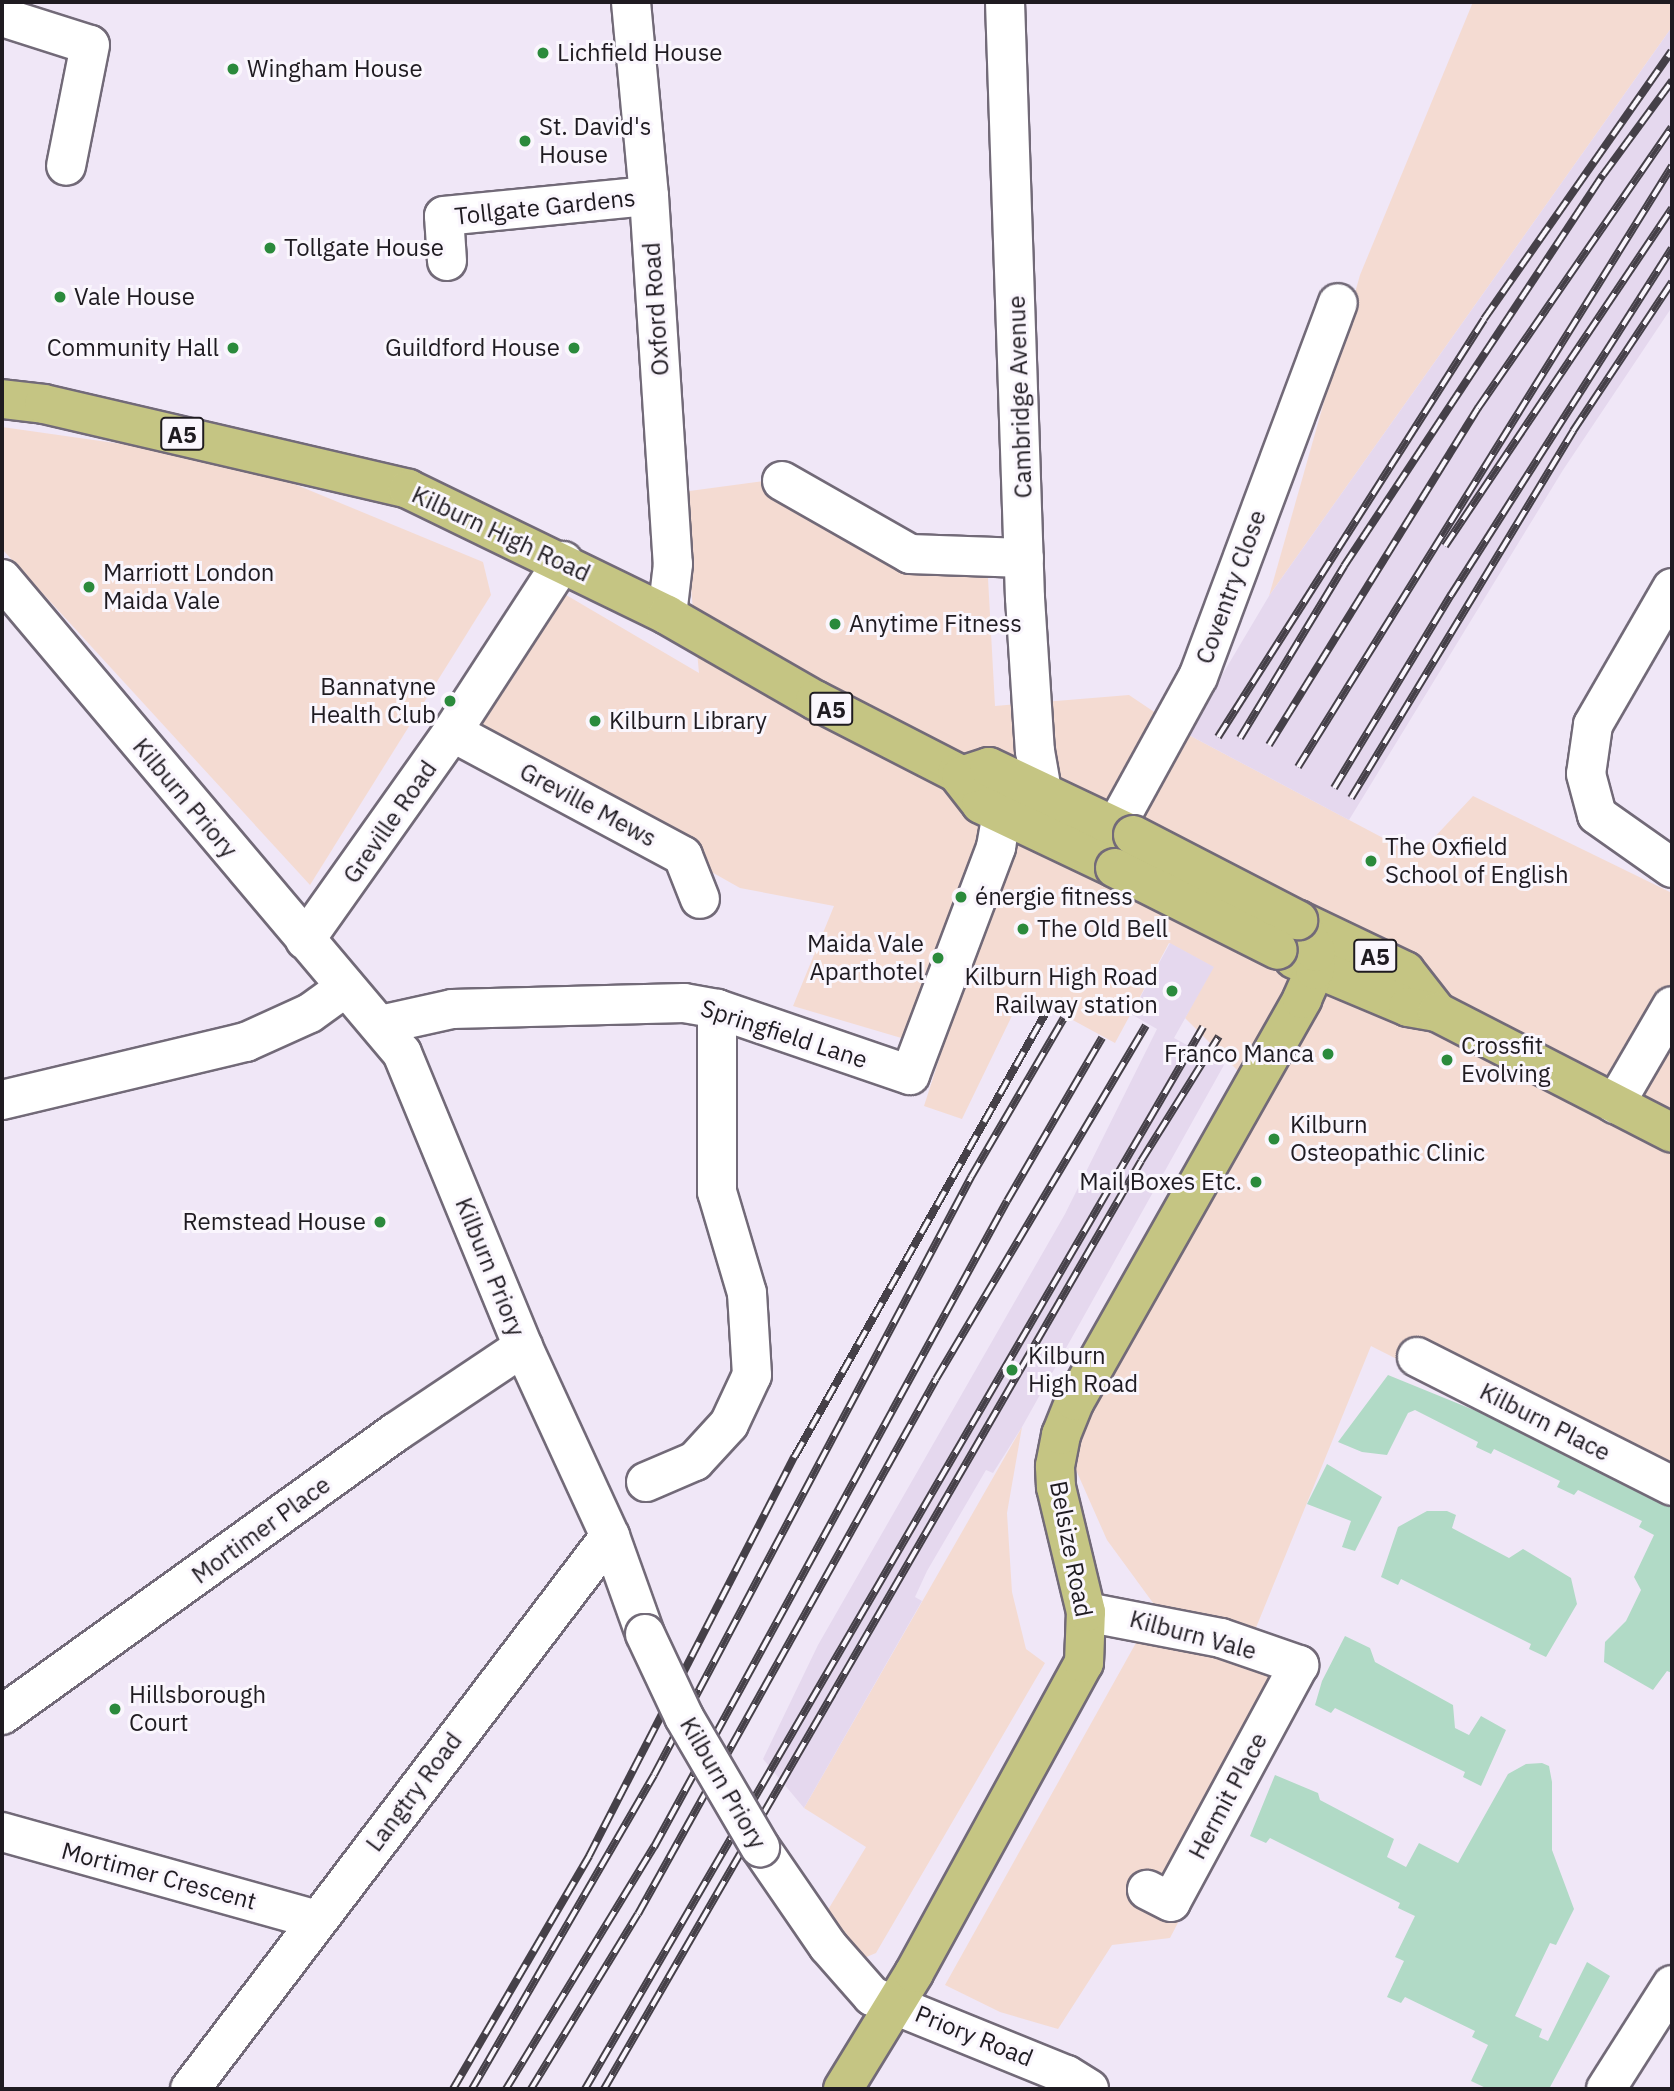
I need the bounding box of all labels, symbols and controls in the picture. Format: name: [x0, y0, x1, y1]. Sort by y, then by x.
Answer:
place label: Lichfield House: [557, 39, 723, 67]
marker: Lichfield House: [535, 45, 551, 61]
place label: Wingham House: [247, 55, 423, 83]
marker: Wingham House: [225, 61, 241, 77]
place label: St. David's House: [539, 113, 652, 169]
marker: St. David's House: [517, 133, 533, 149]
street label: Tollgate Gardens: [453, 183, 637, 231]
place label: Tollgate House: [284, 234, 444, 262]
marker: Tollgate House: [262, 240, 278, 256]
street label: Oxford Road: [637, 241, 675, 377]
place label: Vale House: [74, 283, 195, 311]
marker: Vale House: [52, 289, 68, 305]
street label: Cambridge Avenue: [1002, 295, 1038, 499]
place label: Community Hall: [47, 334, 219, 362]
place label: Guildford House: [385, 334, 560, 362]
marker: Community Hall: [225, 340, 241, 356]
marker: Guildford House: [566, 340, 582, 356]
road number: A5: [159, 414, 205, 454]
street label: Kilburn High Road: [407, 480, 595, 588]
street label: Coventry Close: [1190, 506, 1272, 668]
place label: Marriott London Maida Vale: [103, 559, 275, 615]
marker: Marriott London Maida Vale: [81, 579, 97, 595]
place label: Anytime Fitness: [849, 610, 1022, 638]
marker: Anytime Fitness: [827, 616, 843, 632]
place label: Bannatyne Health Club: [310, 673, 436, 729]
road number: A5: [808, 690, 854, 729]
marker: Bannatyne Health Club: [442, 693, 458, 709]
place label: Kilburn Library: [609, 707, 767, 735]
marker: Kilburn Library: [587, 713, 603, 729]
street label: Kilburn Priory: [127, 732, 243, 864]
street label: Greville Road: [337, 755, 443, 889]
street label: Greville Mews: [515, 757, 661, 853]
place label: The Oxfield School of English: [1385, 833, 1569, 889]
marker: The Oxfield School of English: [1363, 853, 1379, 869]
place label: énergie fitness: [975, 883, 1133, 911]
marker: énergie fitness: [953, 889, 969, 905]
place label: The Old Bell: [1037, 915, 1168, 943]
marker: The Old Bell: [1015, 921, 1031, 937]
place label: Maida Vale Aparthotel: [807, 930, 924, 986]
road number: A5: [1352, 937, 1398, 976]
marker: Maida Vale Aparthotel: [930, 950, 946, 966]
place label: Kilburn High Road Railway station: [964, 963, 1158, 1019]
marker: Kilburn High Road Railway station: [1164, 983, 1180, 999]
street label: Springfield Lane: [697, 993, 871, 1075]
place label: Crossfit Evolving: [1461, 1032, 1550, 1088]
place label: Franco Manca: [1164, 1040, 1314, 1068]
marker: Franco Manca: [1320, 1046, 1336, 1062]
marker: Crossfit Evolving: [1439, 1052, 1455, 1068]
place label: Kilburn Osteopathic Clinic: [1290, 1111, 1485, 1167]
marker: Kilburn Osteopathic Clinic: [1264, 1129, 1284, 1149]
place label: Mail Boxes Etc.: [1079, 1168, 1242, 1196]
marker: Mail Boxes Etc.: [1248, 1174, 1264, 1190]
street label: Kilburn Priory: [449, 1193, 531, 1341]
place label: Remstead House: [183, 1208, 366, 1236]
marker: Remstead House: [372, 1214, 388, 1230]
place label: Kilburn High Road: [1028, 1342, 1138, 1398]
marker: Kilburn High Road: [1002, 1360, 1022, 1380]
street label: Kilburn Place: [1475, 1377, 1615, 1467]
street label: Mortimer Place: [186, 1470, 336, 1590]
street label: Belsize Road: [1044, 1479, 1098, 1619]
street label: Kilburn Vale: [1127, 1604, 1259, 1666]
place label: Hillsborough Court: [129, 1681, 266, 1737]
marker: Hillsborough Court: [107, 1701, 123, 1717]
street label: Kilburn Priory: [674, 1712, 772, 1854]
street label: Langtry Road: [360, 1727, 468, 1857]
street label: Hermit Place: [1183, 1728, 1273, 1864]
street label: Mortimer Crescent: [58, 1836, 260, 1916]
street label: Priory Road: [911, 1999, 1037, 2073]

